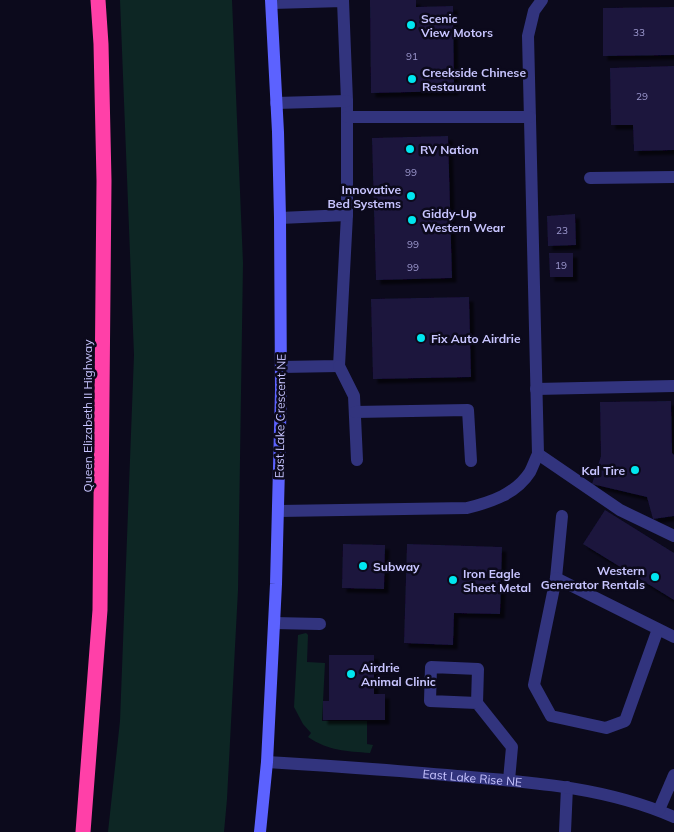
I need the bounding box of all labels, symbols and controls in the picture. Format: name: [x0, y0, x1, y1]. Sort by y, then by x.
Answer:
place label: Scenic View Motors: [420, 11, 493, 40]
marker: Scenic View Motors: [405, 19, 417, 31]
house number: 33: [633, 26, 645, 39]
house number: 91: [406, 50, 418, 63]
place label: Creekside Chinese Restaurant: [422, 65, 526, 94]
marker: Creekside Chinese Restaurant: [406, 73, 418, 85]
house number: 29: [636, 90, 648, 103]
place label: RV Nation: [420, 142, 479, 157]
marker: RV Nation: [404, 143, 416, 155]
house number: 99: [405, 166, 417, 179]
place label: Innovative Bed Systems: [328, 182, 401, 211]
marker: Innovative Bed Systems: [405, 190, 417, 202]
place label: Giddy-Up Western Wear: [422, 206, 505, 235]
marker: Giddy-Up Western Wear: [406, 214, 418, 226]
house number: 23: [556, 224, 568, 237]
house number: 99: [407, 238, 419, 251]
house number: 19: [555, 259, 567, 272]
house number: 99: [407, 261, 419, 274]
place label: Fix Auto Airdrie: [431, 331, 521, 346]
marker: Fix Auto Airdrie: [415, 332, 427, 344]
street label: Queen Elizabeth II Highway: [80, 339, 95, 493]
street label: East Lake Crescent NE: [271, 354, 289, 478]
place label: Kal Tire: [581, 463, 625, 478]
marker: Kal Tire: [629, 464, 641, 476]
place label: Subway: [373, 559, 420, 574]
marker: Subway: [357, 560, 369, 572]
place label: Western Generator Rentals: [541, 563, 645, 592]
place label: Iron Eagle Sheet Metal: [463, 566, 531, 595]
marker: Western Generator Rentals: [649, 571, 661, 583]
marker: Iron Eagle Sheet Metal: [447, 574, 459, 586]
place label: Airdrie Animal Clinic: [361, 660, 436, 689]
marker: Airdrie Animal Clinic: [345, 668, 357, 680]
street label: East Lake Rise NE: [422, 765, 523, 789]

